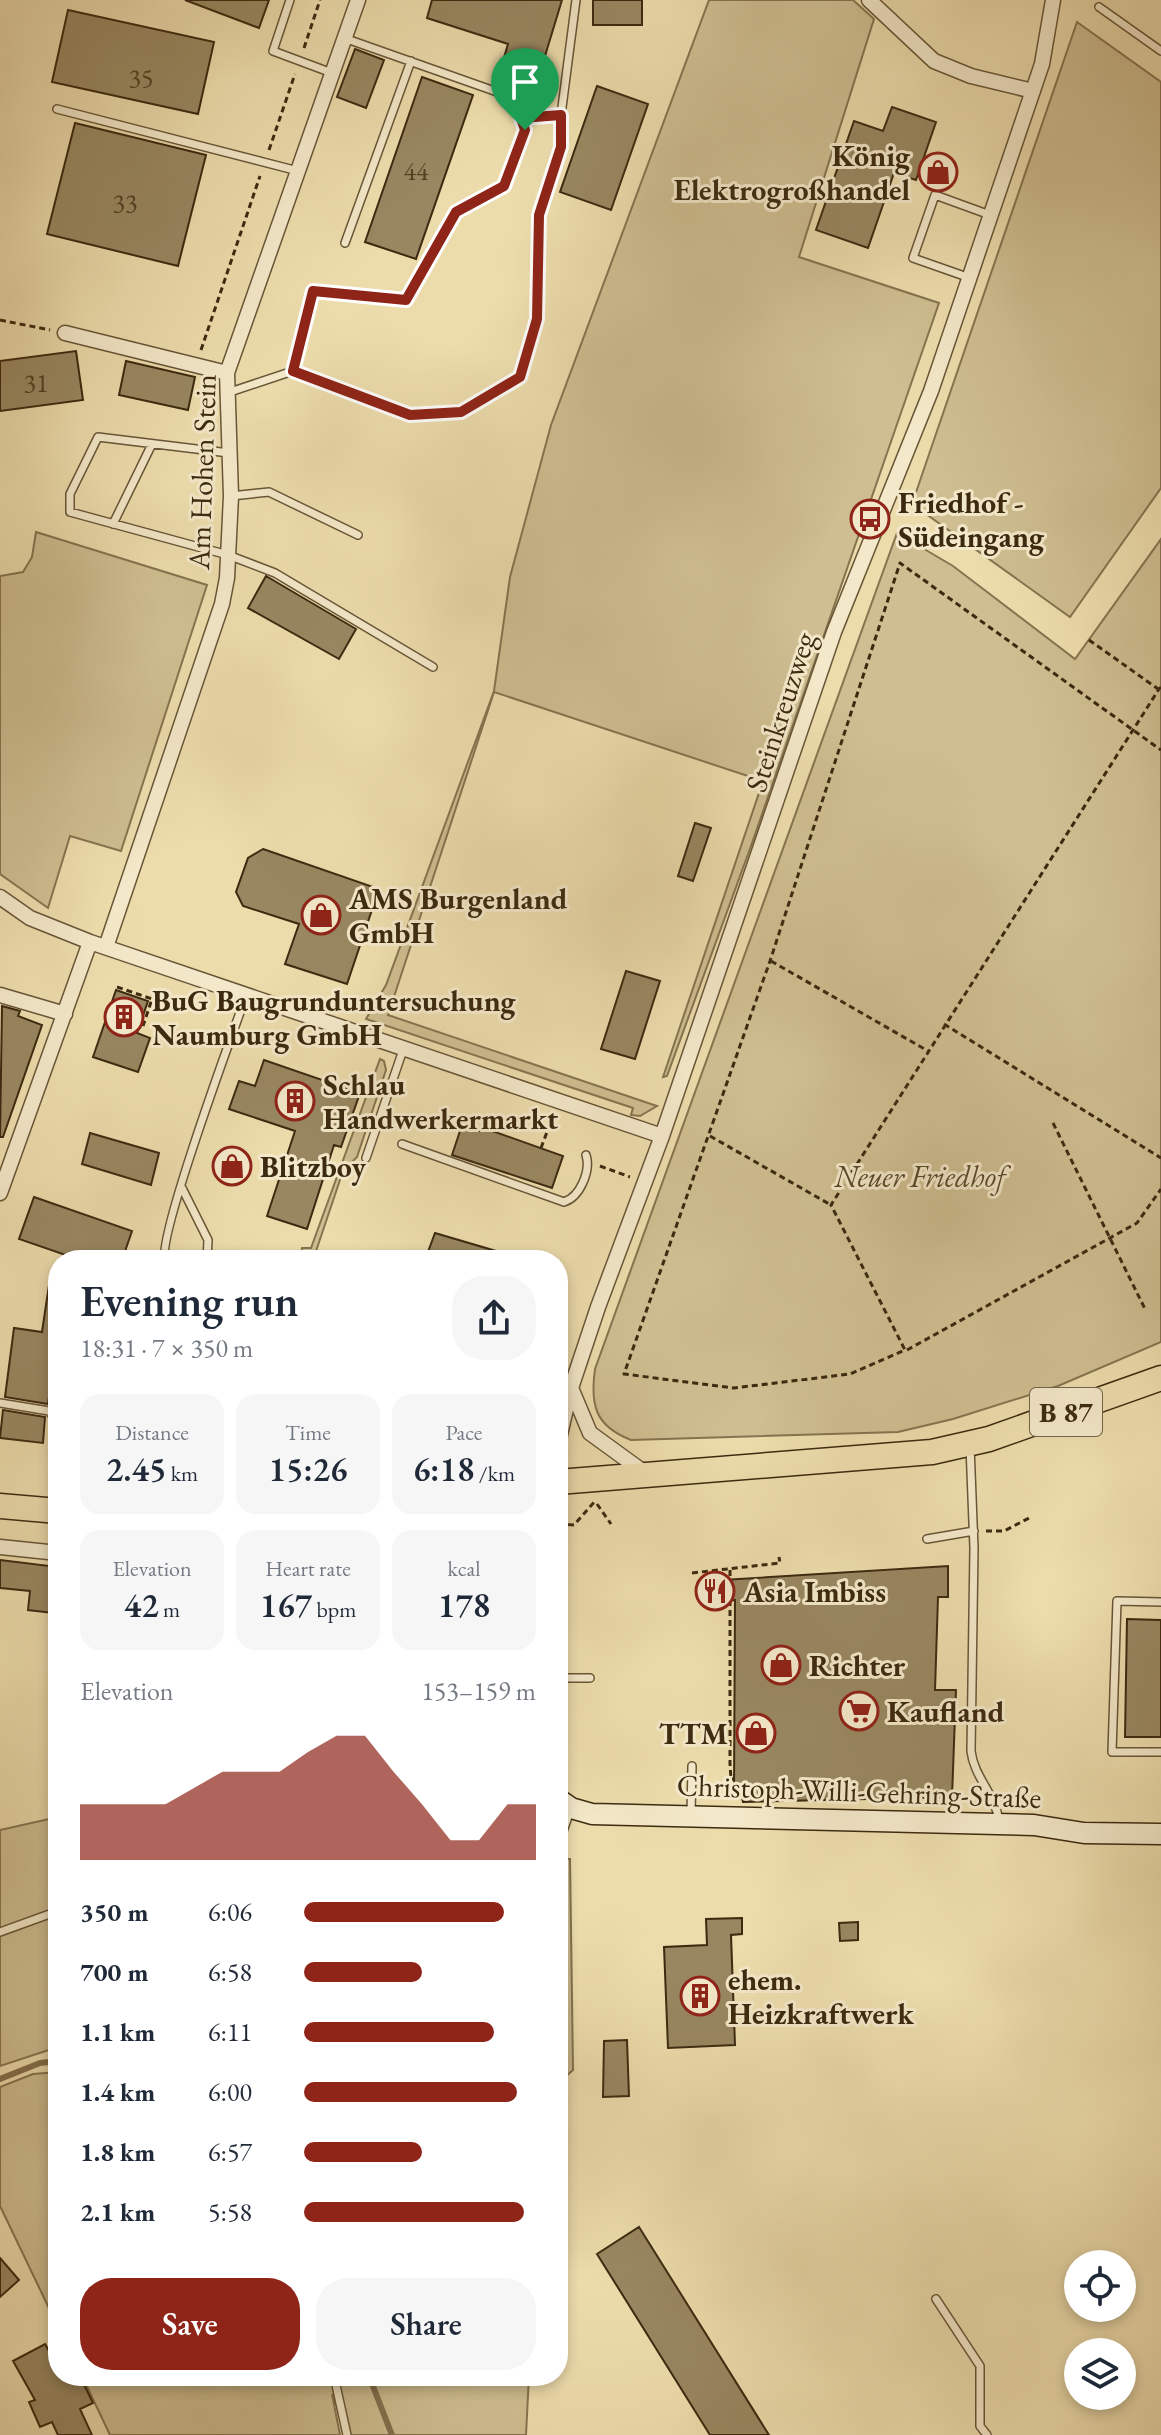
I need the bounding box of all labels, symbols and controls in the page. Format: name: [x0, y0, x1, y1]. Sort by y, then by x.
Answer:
pin: [491, 48, 559, 130]
icon: arrive: [503, 60, 547, 104]
house number: 35: [129, 61, 153, 95]
place label: König Elektrogroßhandel: [674, 136, 911, 209]
shop icon: König Elektrogroßhandel: [917, 151, 959, 193]
house number: 44: [404, 154, 429, 188]
house number: 33: [113, 186, 137, 220]
house number: 31: [24, 366, 48, 400]
street label: Am Hohen Stein: [179, 373, 225, 572]
place label: Friedhof - Südeingang: [898, 483, 1045, 556]
bus stop icon: Friedhof - Südeingang: [849, 498, 891, 540]
street label: Steinkreuzweg: [736, 626, 824, 797]
place label: AMS Burgenland GmbH: [348, 879, 568, 952]
shop icon: AMS Burgenland GmbH: [300, 894, 342, 936]
place label: BuG Baugrunduntersuchung Naumburg GmbH: [152, 981, 517, 1054]
building icon: BuG Baugrunduntersuchung Naumburg GmbH: [103, 996, 145, 1038]
place label: Schlau Handwerkermarkt: [323, 1065, 559, 1138]
building icon: Schlau Handwerkermarkt: [274, 1080, 316, 1122]
shop icon: Blitzboy: [211, 1145, 253, 1187]
place label: Blitzboy: [260, 1147, 366, 1186]
park label: Neuer Friedhof: [833, 1157, 1012, 1196]
text: Evening run: [80, 1272, 299, 1329]
button: share: [452, 1276, 536, 1360]
text: 18:31 · 7 × 350 m: [80, 1331, 253, 1365]
road number: B 87: [1030, 1388, 1102, 1436]
text: Distance: [115, 1418, 189, 1447]
text: Time: [285, 1418, 331, 1447]
text: Pace: [446, 1418, 482, 1447]
text: 2.45: [106, 1447, 166, 1491]
text: 15:26: [269, 1447, 347, 1491]
text: 6:18: [413, 1447, 474, 1491]
text: km: [166, 1459, 198, 1488]
text: /km: [474, 1459, 515, 1488]
text: Elevation: [112, 1554, 192, 1583]
text: Heart rate: [265, 1554, 351, 1583]
text: kcal: [447, 1554, 481, 1583]
restaurant icon: Asia Imbiss: [694, 1570, 736, 1612]
place label: Asia Imbiss: [742, 1572, 886, 1611]
text: 42: [124, 1583, 159, 1627]
text: 167: [260, 1583, 312, 1627]
text: 178: [438, 1583, 490, 1627]
text: m: [159, 1595, 180, 1624]
text: bpm: [312, 1595, 356, 1624]
shop icon: Richter: [760, 1644, 802, 1686]
place label: Richter: [809, 1646, 906, 1685]
text: Elevation: [80, 1674, 174, 1708]
text: 153–159 m: [421, 1674, 536, 1708]
supermarket icon: Kaufland: [838, 1690, 880, 1732]
place label: Kaufland: [887, 1692, 1005, 1731]
shop icon: TTM: [735, 1712, 777, 1754]
place label: TTM: [659, 1714, 728, 1753]
street label: Christoph-Willi-Gehring-Straße: [676, 1765, 1042, 1817]
text: 350 m: [80, 1895, 148, 1929]
text: 6:06: [208, 1895, 252, 1929]
text: 700 m: [80, 1955, 148, 1989]
text: 6:58: [208, 1955, 252, 1989]
place label: ehem. Heizkraftwerk: [728, 1960, 914, 2033]
building icon: ehem. Heizkraftwerk: [679, 1975, 721, 2017]
text: 1.1 km: [80, 2015, 155, 2049]
text: 6:11: [208, 2015, 252, 2049]
text: 1.4 km: [80, 2075, 155, 2109]
text: 6:00: [208, 2075, 252, 2109]
text: 1.8 km: [80, 2135, 155, 2169]
text: 6:57: [208, 2135, 252, 2169]
text: 2.1 km: [80, 2195, 155, 2229]
text: 5:58: [208, 2195, 252, 2229]
map controls: [1064, 2250, 1136, 2410]
button: locate: [1064, 2250, 1136, 2322]
button: Save: [80, 2278, 300, 2370]
button: Share: [316, 2278, 536, 2370]
button: layers: [1064, 2338, 1136, 2410]

